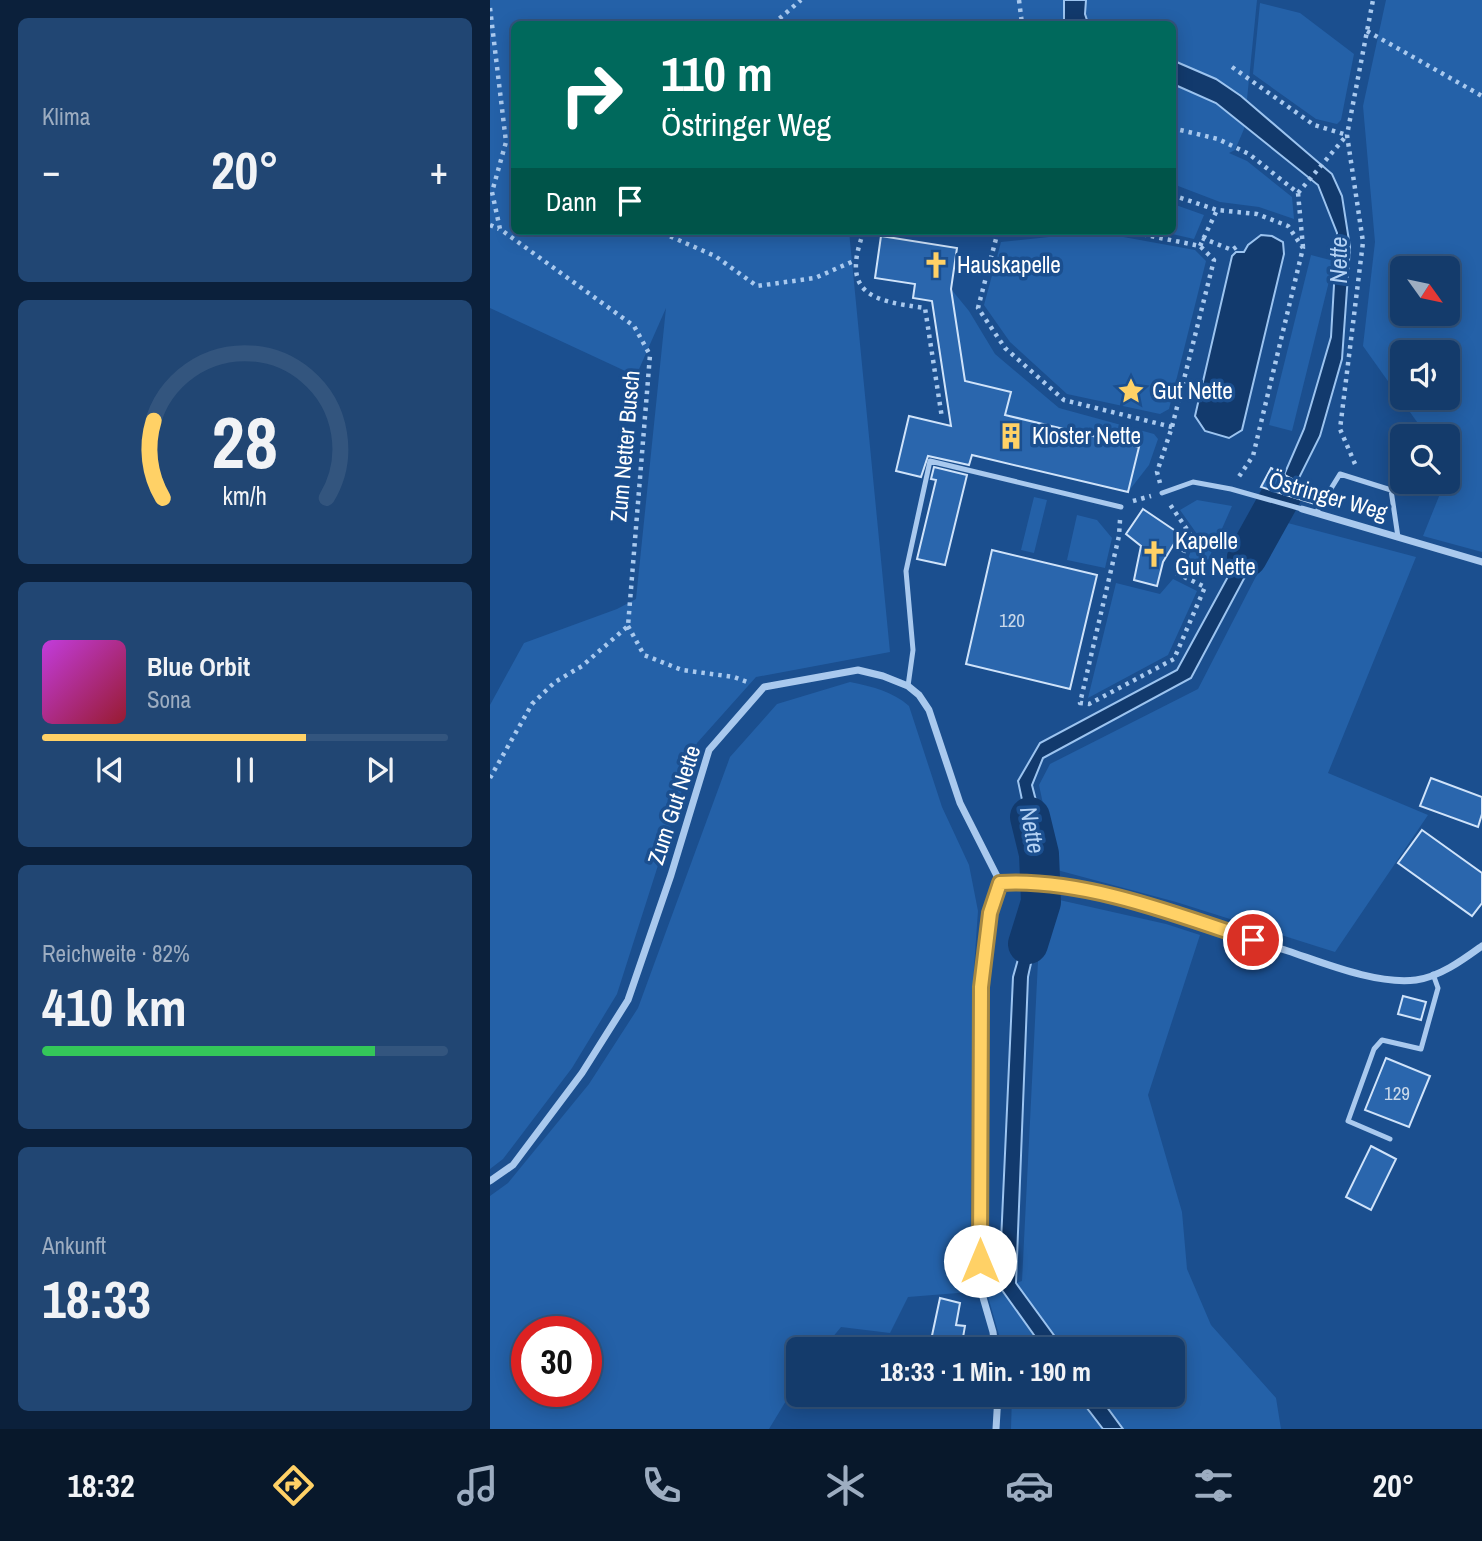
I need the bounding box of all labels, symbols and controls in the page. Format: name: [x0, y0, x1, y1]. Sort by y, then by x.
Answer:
text: 110 m: [661, 40, 773, 106]
icon: right: [546, 49, 637, 140]
text: Klima: [42, 101, 90, 132]
text: Östringer Weg: [661, 103, 831, 146]
text: 20°: [211, 135, 279, 205]
text: −: [42, 145, 60, 196]
text: +: [430, 145, 448, 196]
icon: arrive: [611, 182, 649, 220]
text: Dann: [546, 184, 597, 219]
water label: Nette: [1322, 236, 1354, 284]
place label: Hauskapelle: [957, 249, 1061, 280]
church icon: Hauskapelle: [921, 250, 951, 280]
north arrow: [1390, 256, 1460, 326]
map controls: [1390, 256, 1460, 494]
button: sound: [1390, 340, 1460, 410]
street label: Zum Netter Busch: [602, 369, 647, 523]
place label: Gut Nette: [1152, 375, 1233, 406]
place icon: Gut Nette: [1116, 376, 1146, 406]
text: 28: [212, 394, 278, 492]
place label: Kloster Nette: [1032, 420, 1141, 451]
building icon: Kloster Nette: [996, 421, 1026, 451]
button: search: [1390, 424, 1460, 494]
street label: Östringer Weg: [1265, 464, 1392, 527]
text: km/h: [223, 479, 267, 513]
place label: Kapelle Gut Nette: [1175, 525, 1256, 582]
church icon: Kapelle Gut Nette: [1139, 539, 1169, 569]
house number: 120: [999, 607, 1025, 633]
text: Blue Orbit: [147, 649, 250, 684]
text: Sona: [147, 684, 191, 715]
street label: Zum Gut Nette: [640, 741, 707, 868]
icon: previous: [91, 751, 129, 789]
icon: pause: [226, 751, 264, 789]
icon: next: [361, 751, 399, 789]
water label: Nette: [1013, 804, 1053, 856]
pin: [1223, 910, 1283, 970]
icon: arrive: [1234, 921, 1272, 959]
text: Reichweite · 82%: [42, 938, 190, 969]
text: 410 km: [42, 972, 187, 1042]
house number: 129: [1384, 1080, 1410, 1106]
position arrow: [943, 1224, 1017, 1298]
text: Ankunft: [42, 1230, 106, 1261]
text: 18:33: [42, 1264, 151, 1334]
speed limit sign: 30: [511, 1316, 602, 1407]
text: 18:33 · 1 Min. · 190 m: [880, 1354, 1091, 1389]
icon: directions: [269, 1461, 318, 1510]
icon: music: [453, 1461, 502, 1510]
icon: phone: [637, 1461, 686, 1510]
icon: climate: [821, 1461, 870, 1510]
icon: car: [1005, 1461, 1054, 1510]
icon: filters: [1189, 1461, 1238, 1510]
text: 18:32: [67, 1464, 135, 1507]
text: 20°: [1373, 1464, 1415, 1507]

